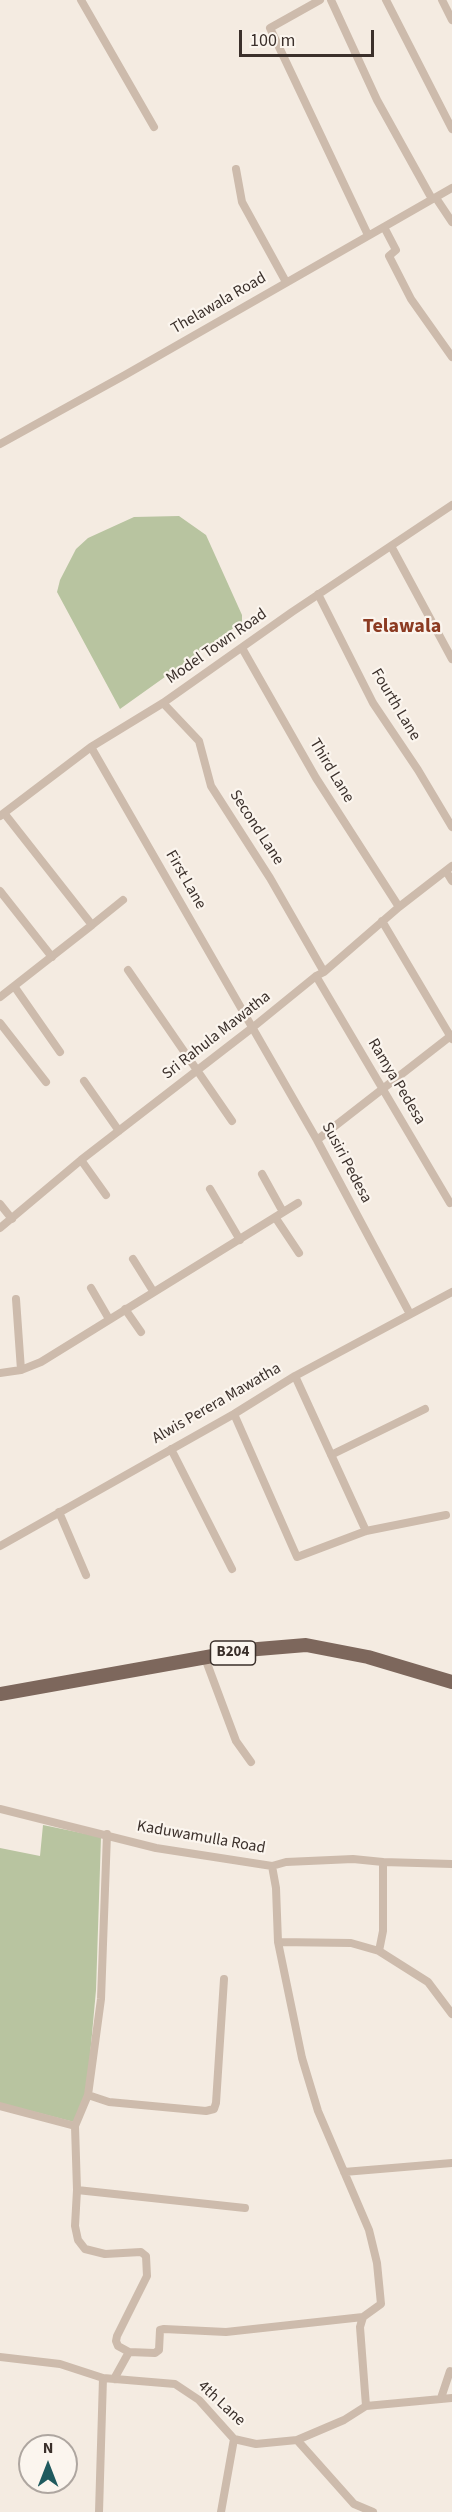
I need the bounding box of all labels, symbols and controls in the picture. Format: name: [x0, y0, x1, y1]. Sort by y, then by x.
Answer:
scale bar: [242, 18, 377, 56]
text: 100 m: [250, 28, 295, 53]
street label: Thelawala Road: [168, 269, 270, 339]
street label: Model Town Road: [163, 605, 271, 689]
district label: Telawala: [363, 616, 441, 640]
street label: Fourth Lane: [366, 666, 424, 744]
street label: Third Lane: [304, 736, 358, 806]
street label: Second Lane: [225, 787, 287, 869]
street label: First Lane: [160, 847, 210, 913]
street label: Sri Rahula Mawatha: [159, 988, 275, 1084]
street label: Ramya Pedesa: [363, 1035, 429, 1129]
street label: Susiri Pedesa: [317, 1119, 375, 1207]
street label: Alwis Perera Mawatha: [149, 1359, 285, 1449]
road number: B204: [210, 1641, 256, 1665]
street label: Kaduwamulla Road: [135, 1817, 267, 1859]
street label: 4th Lane: [193, 2377, 249, 2431]
north arrow: [18, 2434, 78, 2494]
text: N: [43, 2437, 53, 2459]

